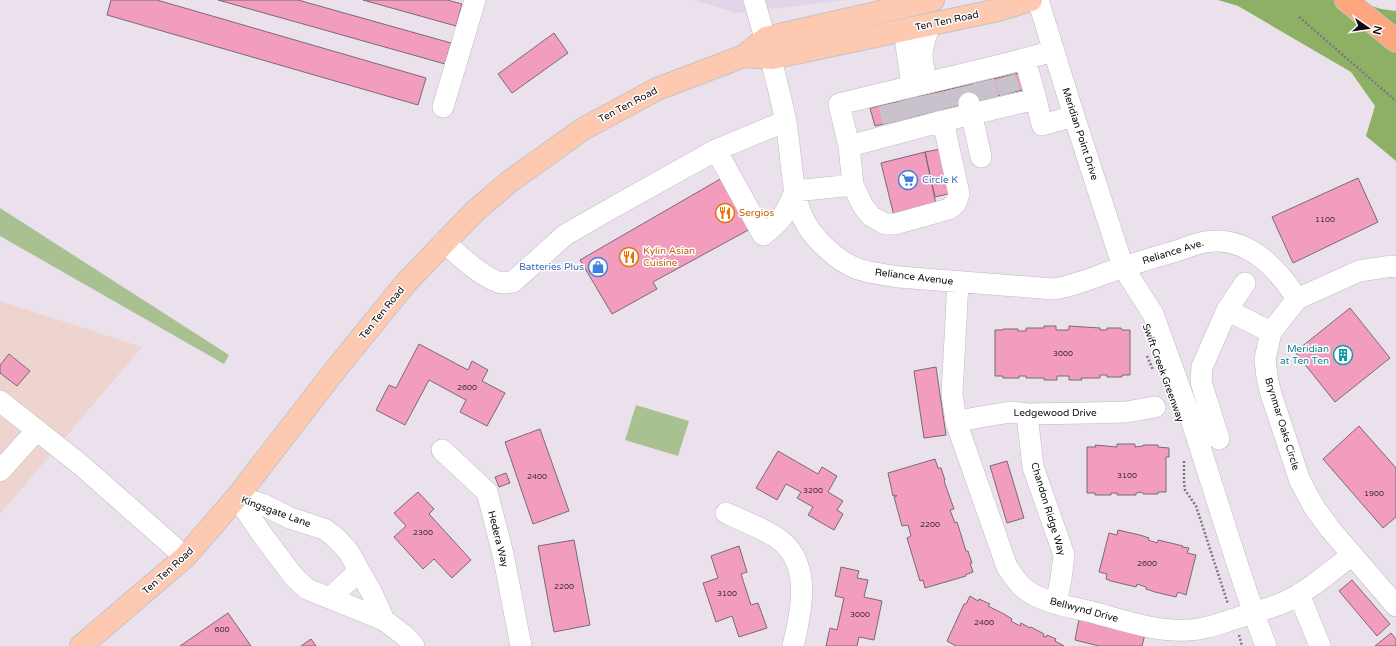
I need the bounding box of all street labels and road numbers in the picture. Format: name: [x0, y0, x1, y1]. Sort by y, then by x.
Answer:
street label: Ten Ten Road: [914, 8, 980, 34]
street label: Ten Ten Road: [597, 85, 659, 125]
street label: Meridian Point Drive: [1059, 86, 1101, 182]
street label: Reliance Ave.: [1141, 237, 1205, 267]
street label: Reliance Avenue: [874, 266, 954, 288]
street label: Ten Ten Road: [357, 284, 407, 342]
street label: Swift Creek Greenway: [1140, 322, 1187, 424]
street label: Brynmar Oaks Circle: [1262, 376, 1302, 472]
street label: Ledgewood Drive: [1013, 407, 1097, 419]
street label: Chandon Ridge Way: [1028, 461, 1068, 558]
street label: Kingsgate Lane: [239, 494, 313, 530]
street label: Hedera Way: [485, 510, 511, 569]
street label: Ten Ten Road: [140, 545, 196, 597]
street label: Bellwynd Drive: [1048, 595, 1120, 625]

